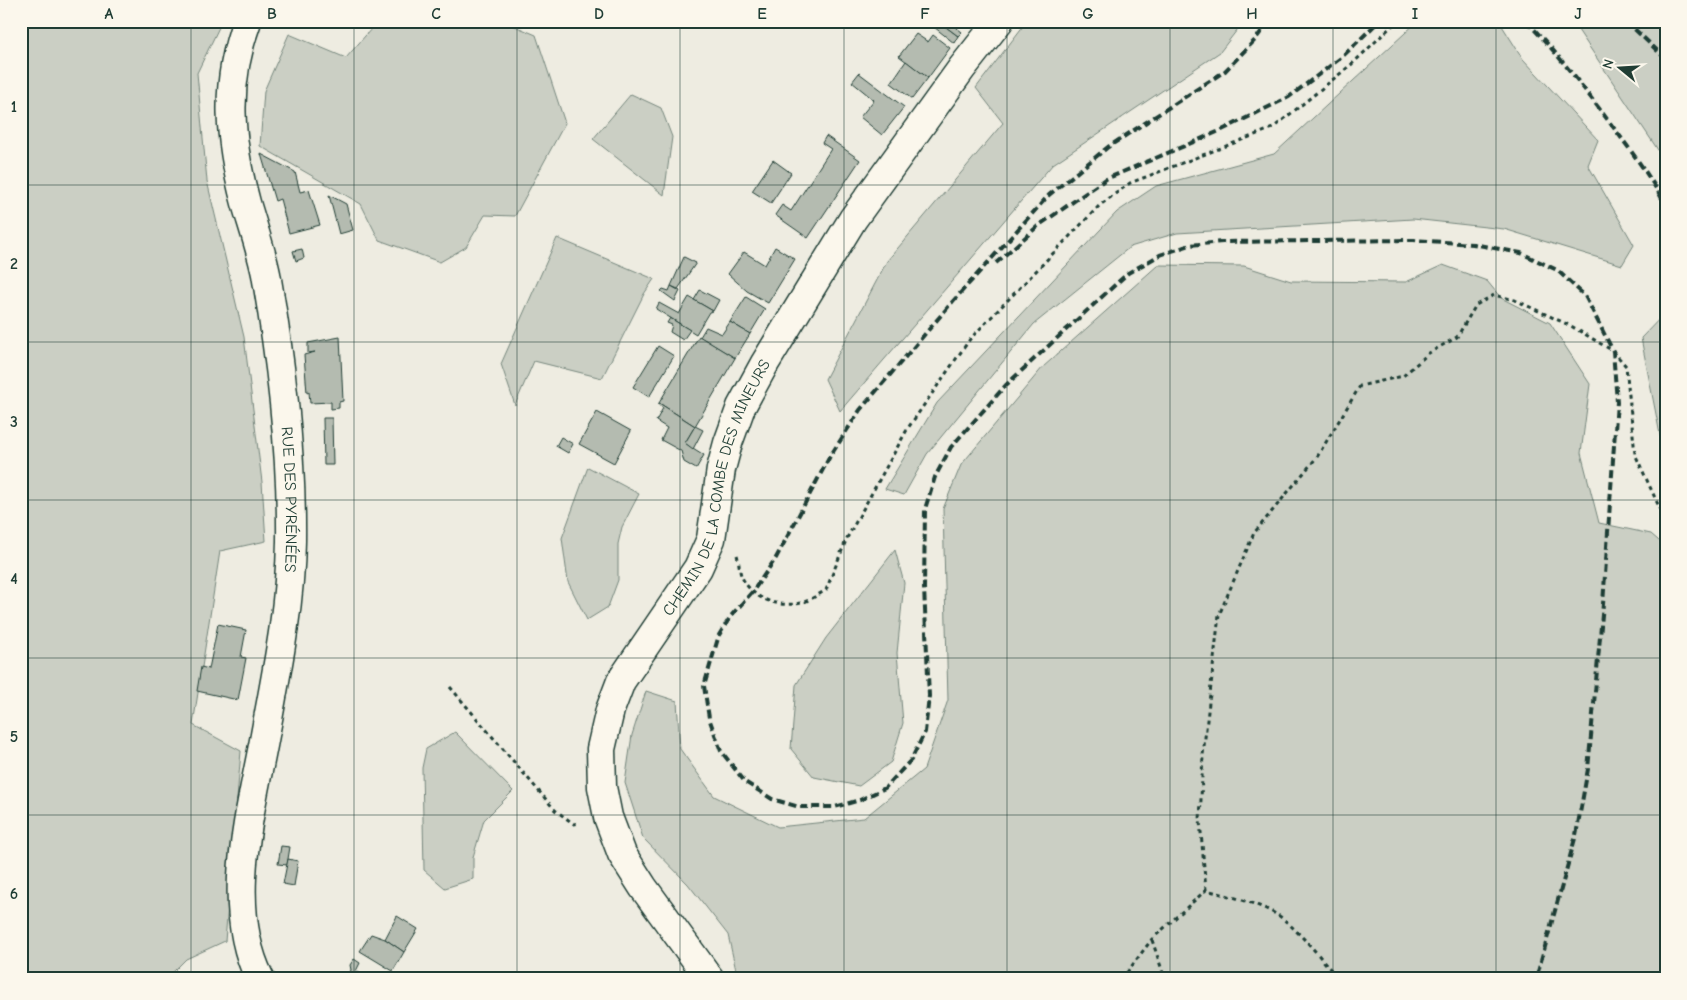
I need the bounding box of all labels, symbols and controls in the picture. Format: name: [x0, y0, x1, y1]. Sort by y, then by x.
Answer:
text: A: [105, 5, 114, 23]
text: B: [267, 5, 277, 23]
text: C: [431, 5, 441, 23]
text: D: [594, 5, 604, 23]
text: E: [757, 5, 767, 23]
text: F: [920, 5, 930, 23]
text: G: [1082, 5, 1094, 23]
text: H: [1246, 5, 1258, 23]
text: I: [1412, 5, 1418, 23]
text: J: [1574, 5, 1582, 23]
north arrow: [1594, 42, 1644, 92]
text: N: [1599, 57, 1618, 71]
text: 1: [11, 98, 17, 116]
text: 2: [10, 255, 18, 273]
street label: CHEMIN DE LA COMBE DES MINEURS: [659, 356, 774, 619]
text: 3: [10, 413, 18, 431]
street label: RUE DES PYRÉNÉES: [277, 426, 301, 573]
text: 4: [10, 570, 18, 588]
text: 5: [10, 728, 18, 746]
text: 6: [10, 885, 18, 903]

